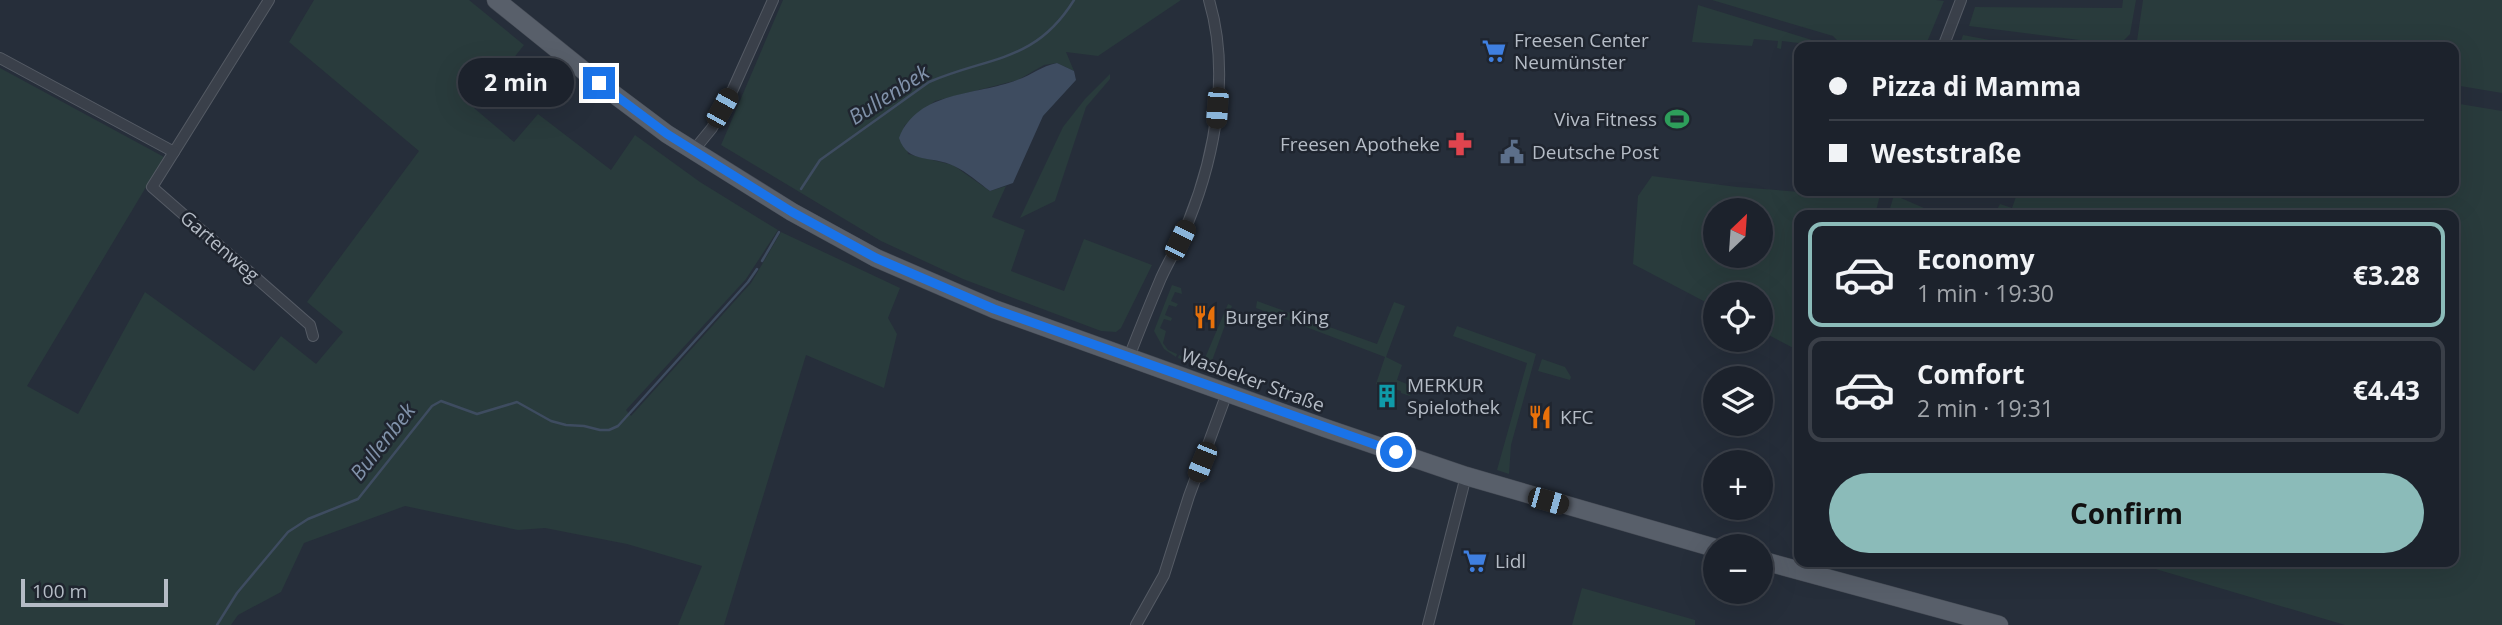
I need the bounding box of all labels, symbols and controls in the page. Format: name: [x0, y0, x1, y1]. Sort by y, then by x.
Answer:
place label: Freesen Center Neumünster: [1514, 27, 1649, 75]
supermarket icon: Freesen Center Neumünster: [1480, 37, 1508, 65]
water label: Bullenbek: [843, 57, 935, 131]
callout: 2 min: [459, 58, 574, 108]
text: 2 min: [484, 66, 548, 98]
route end: [583, 67, 615, 99]
text: Pizza di Mamma: [1871, 68, 2081, 104]
car: [703, 85, 742, 131]
car: [1206, 86, 1229, 130]
sports icon: Viva Fitness: [1663, 105, 1691, 133]
place label: Viva Fitness: [1554, 106, 1657, 132]
pharmacy icon: Freesen Apotheke: [1446, 130, 1474, 158]
place label: Freesen Apotheke: [1280, 131, 1440, 157]
text: Weststraße: [1871, 135, 2021, 171]
public building icon: Deutsche Post: [1498, 138, 1526, 166]
place label: Deutsche Post: [1532, 139, 1659, 165]
north arrow: [1703, 198, 1773, 268]
map controls: [1703, 198, 1773, 604]
street label: Gartenweg: [175, 204, 265, 288]
car: [1162, 217, 1199, 263]
text: Economy: [1917, 241, 2035, 277]
icon: car: [1833, 243, 1896, 306]
text: €3.28: [2353, 257, 2420, 293]
text: 1 min · 19:30: [1917, 277, 2054, 309]
button: locate: [1703, 282, 1773, 352]
restaurant icon: Burger King: [1191, 303, 1219, 331]
place label: Burger King: [1225, 304, 1329, 330]
street label: Wasbeker Straße: [1178, 342, 1328, 418]
text: Comfort: [1917, 356, 2024, 392]
icon: car: [1833, 358, 1896, 421]
button: layers: [1703, 366, 1773, 436]
place label: MERKUR Spielothek: [1407, 372, 1500, 420]
text: €4.43: [2353, 372, 2420, 408]
building icon: MERKUR Spielothek: [1373, 382, 1401, 410]
text: 2 min · 19:31: [1917, 392, 2054, 424]
water label: Bullenbek: [343, 396, 422, 486]
restaurant icon: KFC: [1526, 403, 1554, 431]
place label: KFC: [1560, 404, 1593, 430]
route start: [1380, 436, 1412, 468]
car: [1185, 439, 1220, 485]
button: +: [1703, 450, 1773, 520]
button: Confirm: [1829, 473, 2424, 553]
car: [1525, 485, 1572, 517]
button: −: [1703, 534, 1773, 604]
supermarket icon: Lidl: [1461, 547, 1489, 575]
place label: Lidl: [1495, 548, 1526, 574]
scale bar: [21, 576, 168, 608]
text: 100 m: [32, 578, 87, 604]

